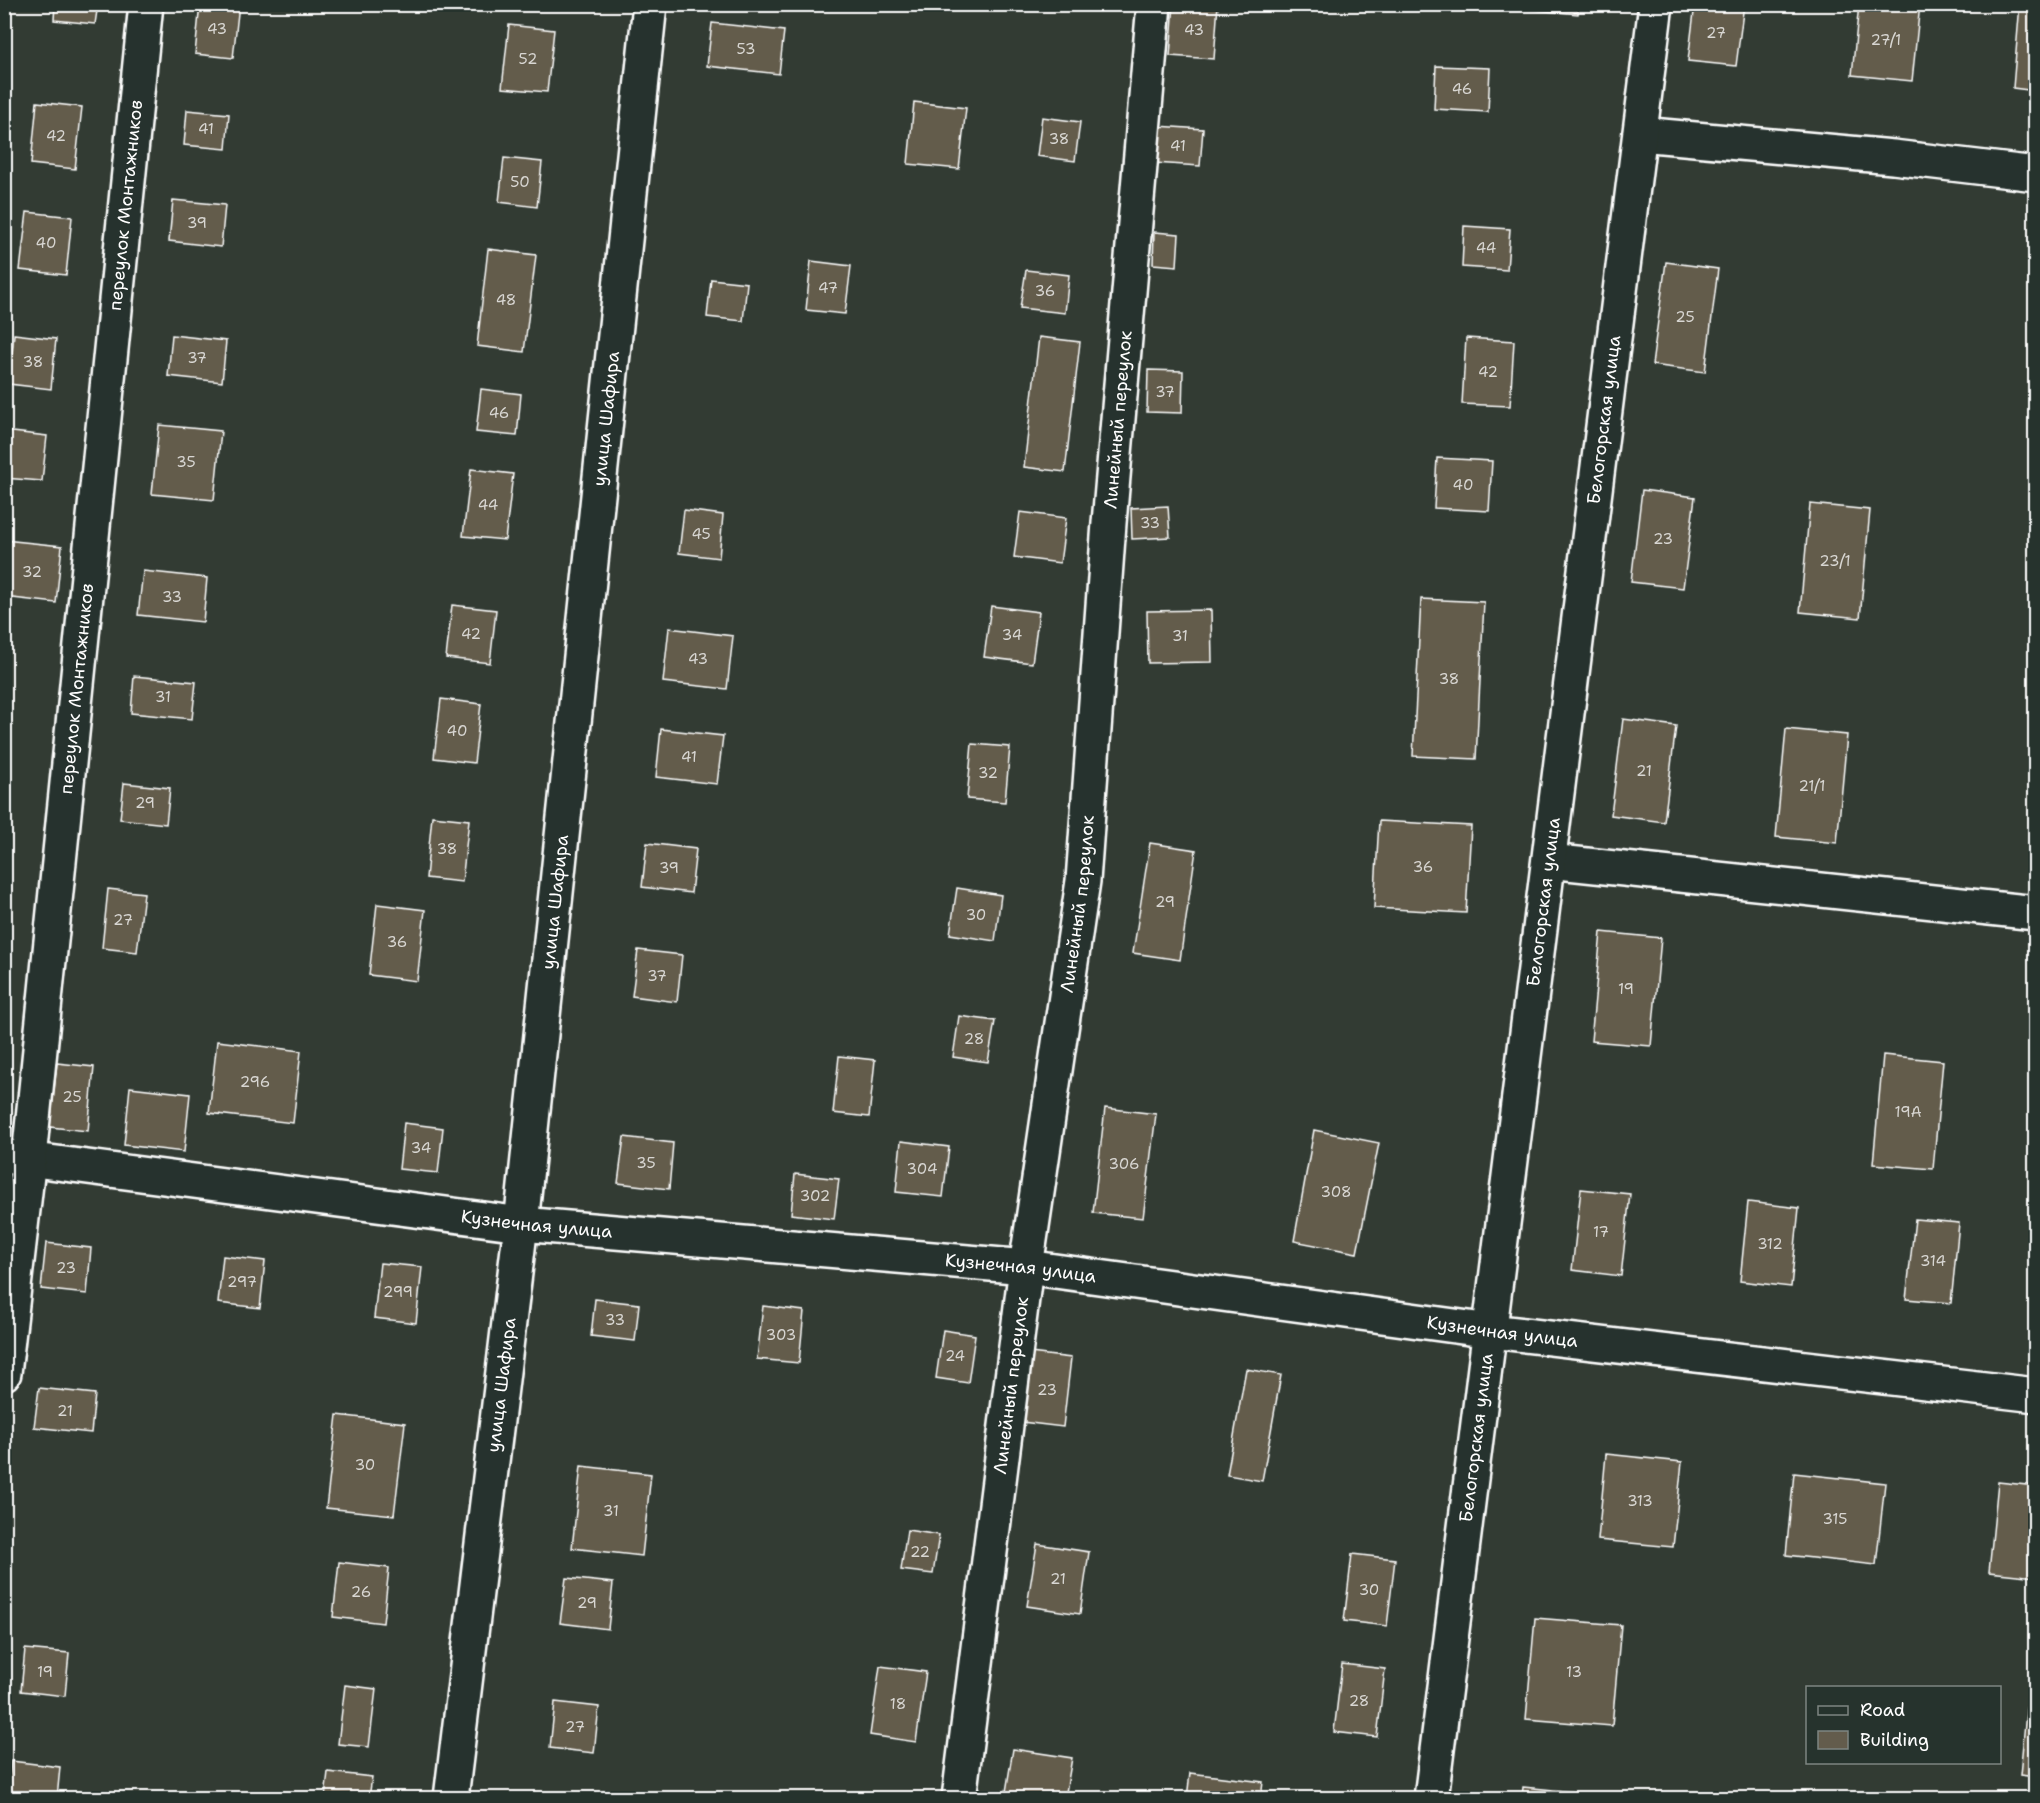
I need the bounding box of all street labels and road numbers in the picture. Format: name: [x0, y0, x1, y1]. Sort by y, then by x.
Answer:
street label: переулок Монтажников: [103, 99, 148, 312]
street label: Линейный переулок: [1098, 329, 1138, 510]
street label: Белогорская улица: [1581, 334, 1626, 506]
street label: улица Шафира: [587, 350, 625, 487]
street label: переулок Монтажников: [54, 582, 99, 795]
street label: Линейный переулок: [1055, 814, 1100, 994]
street label: Белогорская улица: [1521, 816, 1566, 988]
street label: улица Шафира: [536, 833, 574, 971]
street label: Кузнечная улица: [459, 1204, 613, 1244]
street label: Кузнечная улица: [944, 1248, 1098, 1289]
street label: Линейный переулок: [988, 1295, 1034, 1475]
street label: Кузнечная улица: [1425, 1310, 1579, 1353]
street label: улица Шафира: [481, 1316, 521, 1454]
street label: Белогорская улица: [1454, 1352, 1499, 1524]

